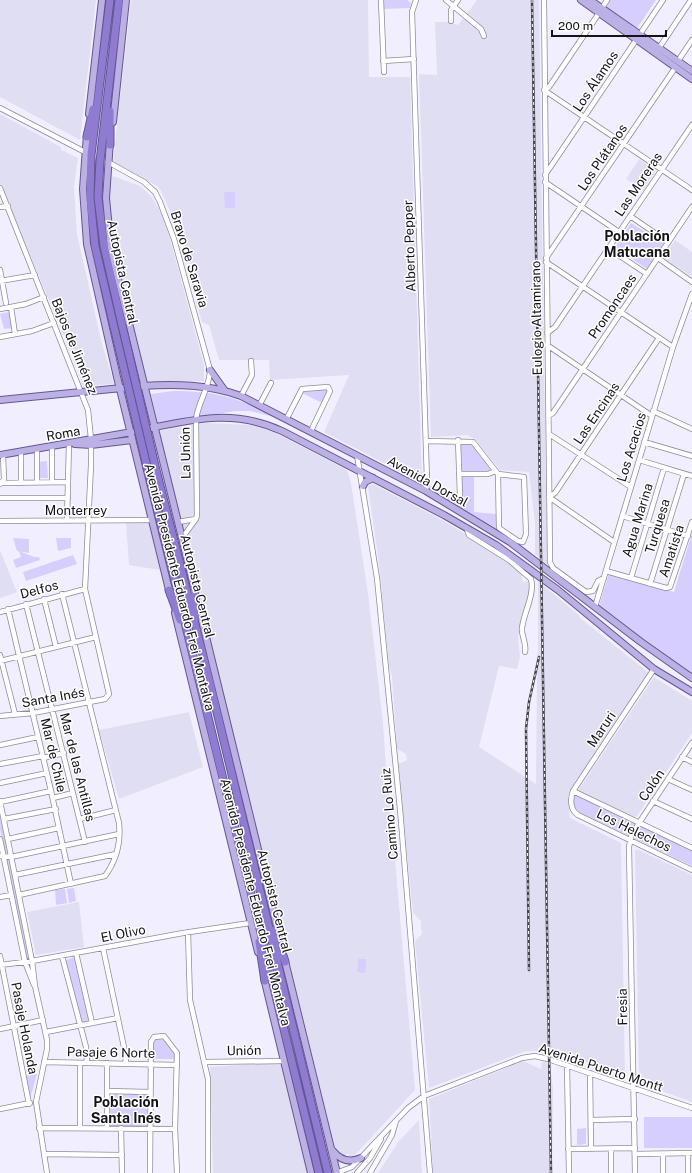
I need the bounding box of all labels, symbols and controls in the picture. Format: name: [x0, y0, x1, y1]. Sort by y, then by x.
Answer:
scale bar: [552, 12, 666, 38]
text: 200 m: [558, 19, 593, 33]
street label: Los Álamos: [569, 48, 621, 114]
street label: Los Plátanos: [575, 121, 630, 193]
street label: Las Moreras: [612, 150, 665, 219]
street label: Alberto Pepper: [400, 200, 419, 292]
street label: Bravo de Saravia: [168, 209, 211, 309]
street label: Autopista Central: [104, 219, 141, 326]
district label: Población Matucana: [604, 228, 670, 260]
street label: Eulogio Altamirano: [528, 261, 545, 375]
street label: Promoncaes: [585, 271, 640, 341]
street label: Bajos de Jiménez: [48, 296, 101, 396]
street label: Las Encinas: [570, 380, 622, 447]
street label: Los Acacios: [614, 411, 649, 484]
street label: Roma: [45, 423, 81, 444]
street label: La Unión: [178, 427, 193, 479]
street label: Avenida Dorsal: [385, 453, 471, 510]
street label: Avenida Presidente Eduardo Frei Montalva: [141, 462, 218, 712]
street label: Agua Marina: [619, 481, 656, 559]
street label: Turquesa: [642, 497, 673, 555]
street label: Monterrey: [45, 503, 107, 518]
street label: Amatista: [656, 523, 687, 579]
street label: Autopista Central: [177, 533, 218, 640]
street label: Delfos: [18, 577, 60, 602]
street label: Santa Inés: [21, 685, 86, 710]
street label: Maruri: [584, 709, 619, 750]
street label: Mar de las Antillas: [57, 711, 98, 823]
street label: Mar de Chile: [38, 717, 69, 794]
street label: Camino Lo Ruiz: [378, 767, 401, 860]
street label: Colón: [635, 767, 667, 804]
street label: Avenida Presidente Eduardo Frei Montalva: [217, 777, 294, 1027]
street label: Los Helechos: [594, 806, 673, 855]
street label: Autopista Central: [254, 848, 295, 955]
street label: El Olivo: [99, 922, 147, 945]
street label: Pasaje Holanda: [8, 981, 41, 1075]
street label: Fresia: [615, 988, 630, 1026]
street label: Avenida Puerto Montt: [537, 1040, 665, 1095]
street label: Unión: [227, 1043, 261, 1058]
street label: Pasaje 6 Norte: [67, 1044, 155, 1061]
district label: Población Santa Inés: [91, 1094, 161, 1126]

